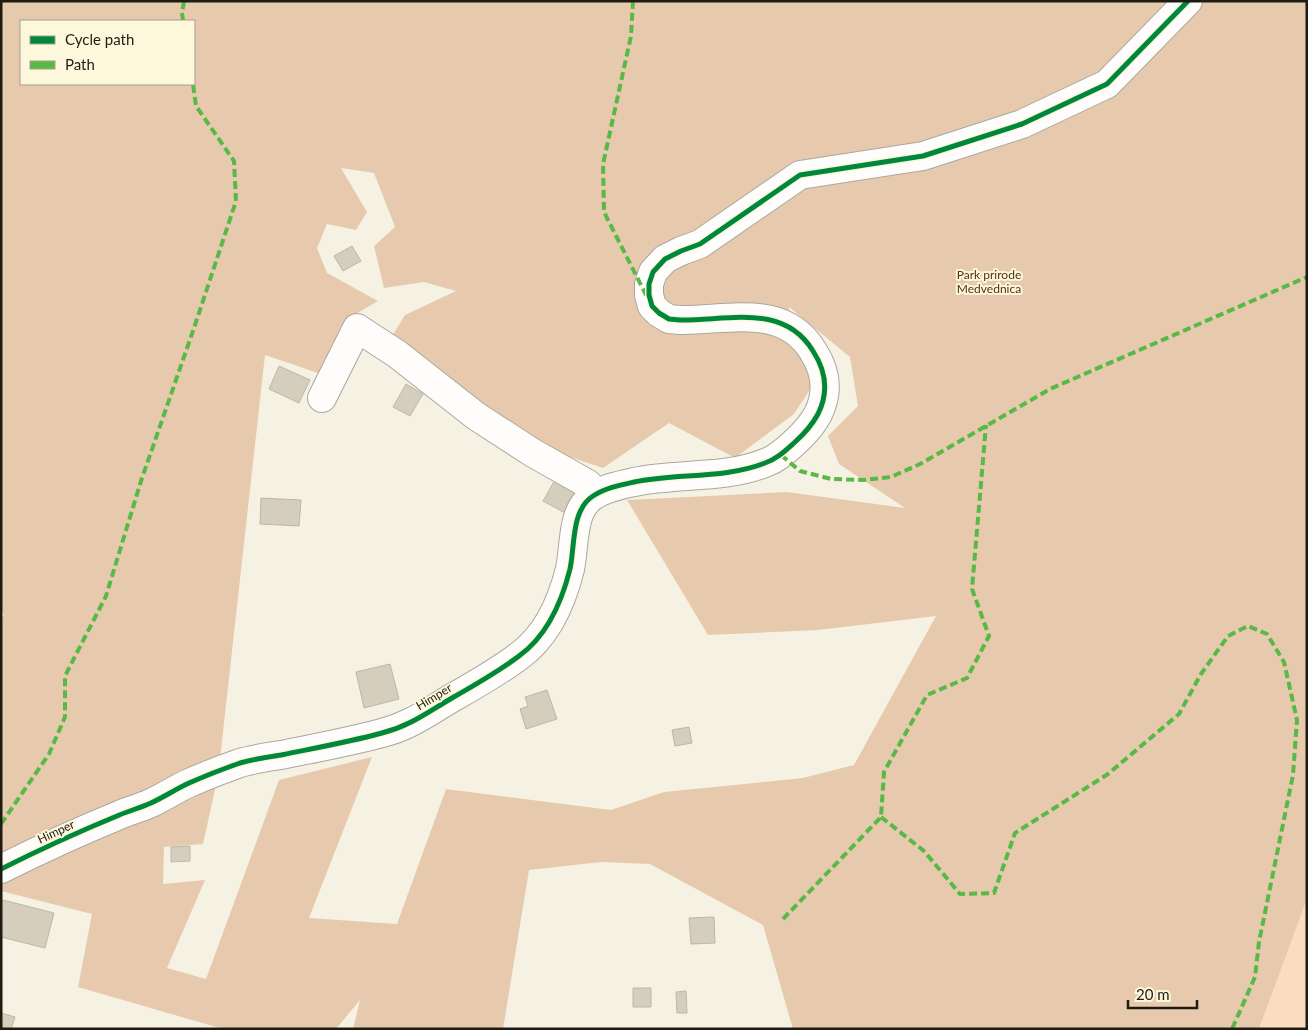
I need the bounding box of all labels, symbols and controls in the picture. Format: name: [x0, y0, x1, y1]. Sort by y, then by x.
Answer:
legend: [20, 20, 195, 85]
text: Cycle path: [65, 30, 134, 48]
text: Path: [65, 55, 95, 73]
park label: Park prirode Medvednica: [957, 267, 1021, 296]
street label: Himper: [413, 680, 455, 713]
street label: Himper: [35, 816, 77, 847]
scale bar: [1128, 978, 1197, 1010]
text: 20 m: [1136, 985, 1170, 1003]

